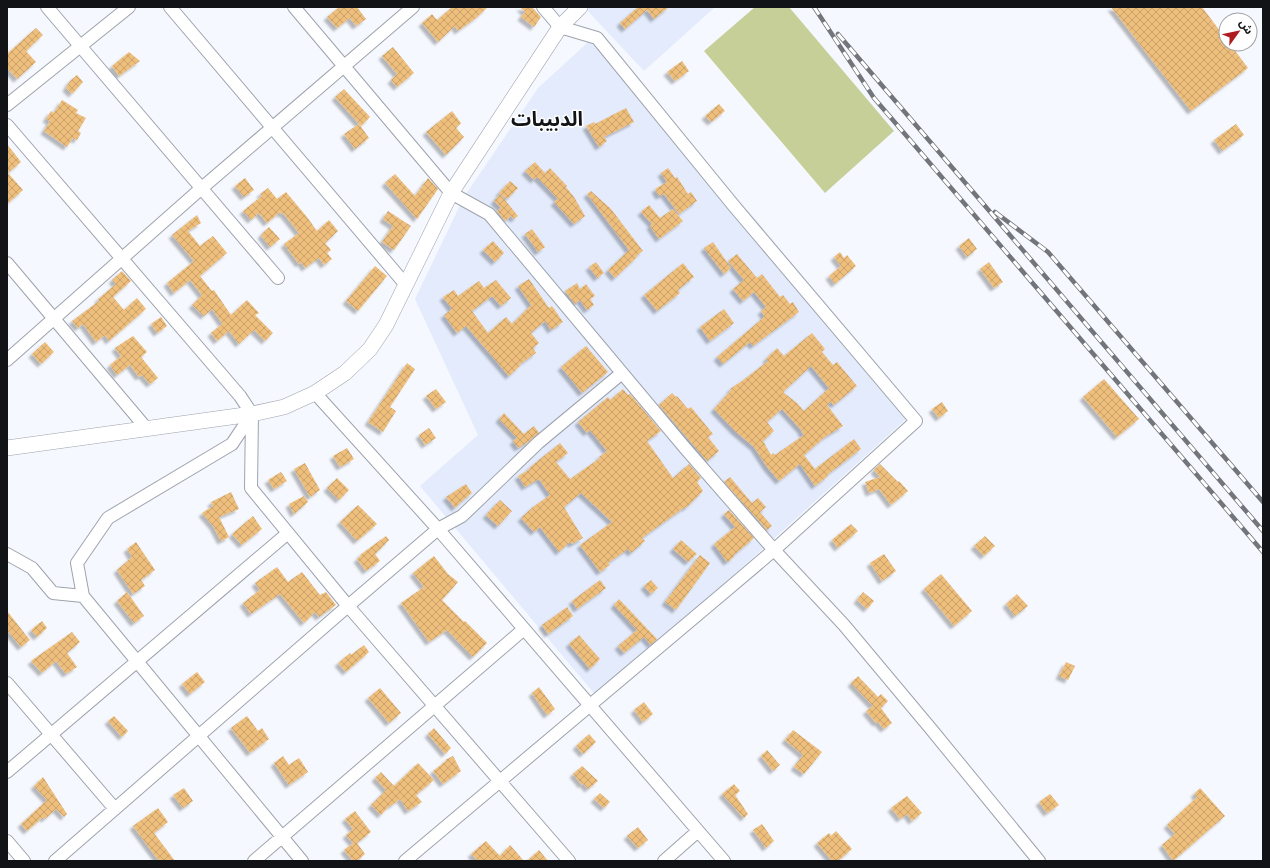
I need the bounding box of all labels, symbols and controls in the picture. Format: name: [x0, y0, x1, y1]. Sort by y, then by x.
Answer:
north arrow: [1218, 12, 1258, 52]
text: ش: [1236, 16, 1256, 37]
district label: الدبيبات: [511, 106, 583, 131]

